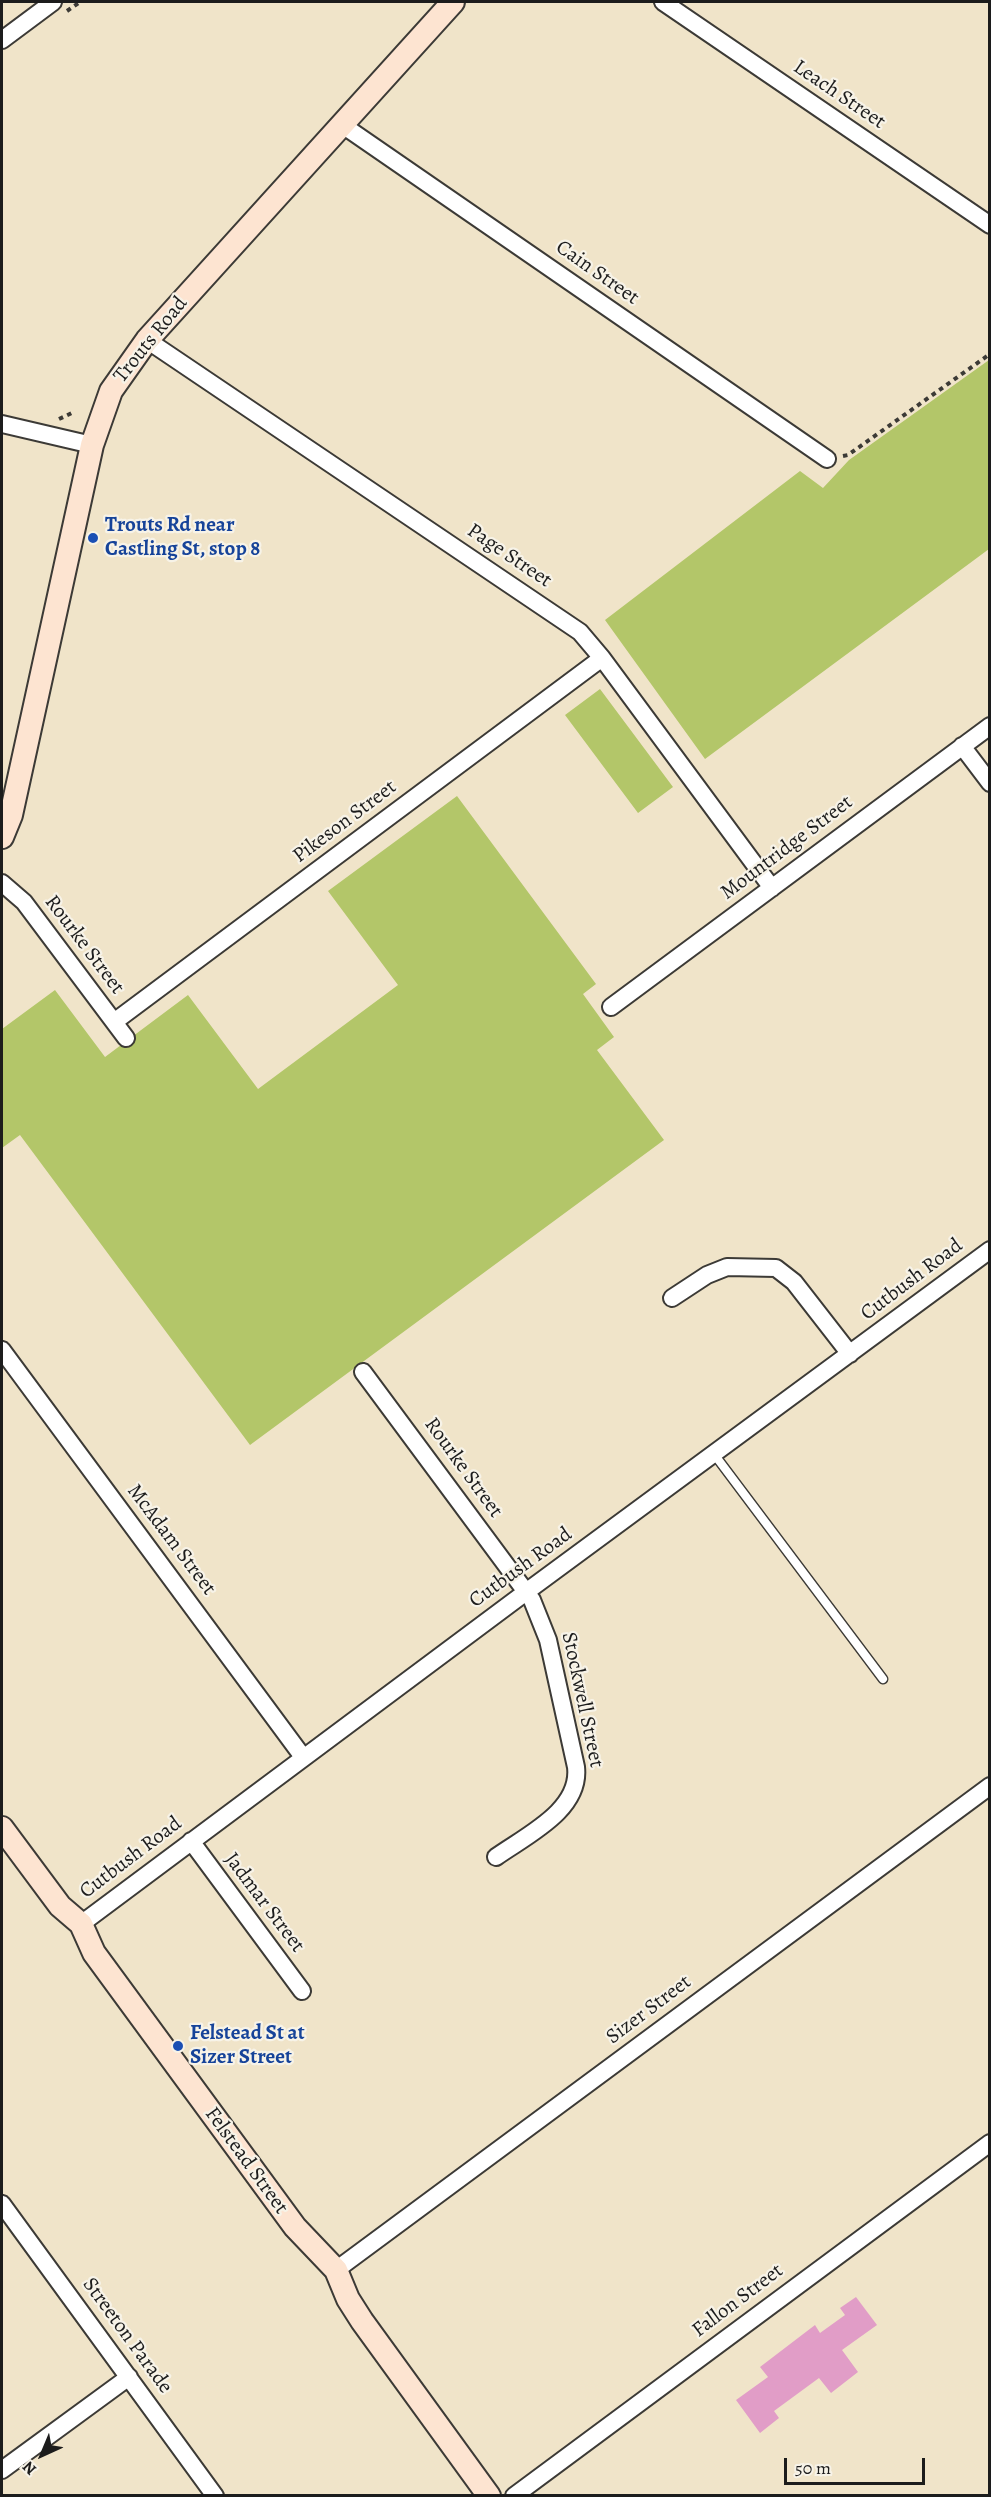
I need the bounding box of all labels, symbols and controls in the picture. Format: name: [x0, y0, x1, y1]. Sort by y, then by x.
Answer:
street label: Leach Street: [788, 55, 890, 135]
street label: Cain Street: [550, 235, 644, 311]
street label: Trouts Road: [109, 292, 193, 388]
place label: Trouts Rd near Castling St, stop 8: [105, 513, 260, 563]
street label: Page Street: [462, 519, 556, 593]
marker: Trouts Rd near Castling St, stop 8: [86, 531, 100, 545]
street label: Pikeson Street: [288, 775, 402, 869]
street label: Mountridge Street: [716, 790, 858, 906]
street label: Rourke Street: [39, 891, 129, 999]
street label: Cutbush Road: [856, 1234, 968, 1326]
street label: Rourke Street: [418, 1413, 508, 1523]
street label: McAdam Street: [121, 1479, 221, 1601]
street label: Cutbush Road: [465, 1522, 577, 1614]
street label: Stockwell Street: [555, 1630, 609, 1770]
street label: Cutbush Road: [75, 1812, 187, 1904]
street label: Jadmar Street: [218, 1848, 310, 1958]
street label: Sizer Street: [602, 1970, 696, 2050]
place label: Felstead St at Sizer Street: [190, 2021, 305, 2071]
marker: Felstead St at Sizer Street: [171, 2039, 185, 2053]
street label: Felstead Street: [199, 2103, 293, 2219]
street label: Fallon Street: [687, 2259, 789, 2343]
street label: Streeton Parade: [77, 2273, 177, 2399]
north arrow: [12, 2425, 72, 2485]
scale bar: [787, 2446, 928, 2484]
text: N: [18, 2456, 41, 2480]
text: 50 m: [795, 2456, 831, 2480]

